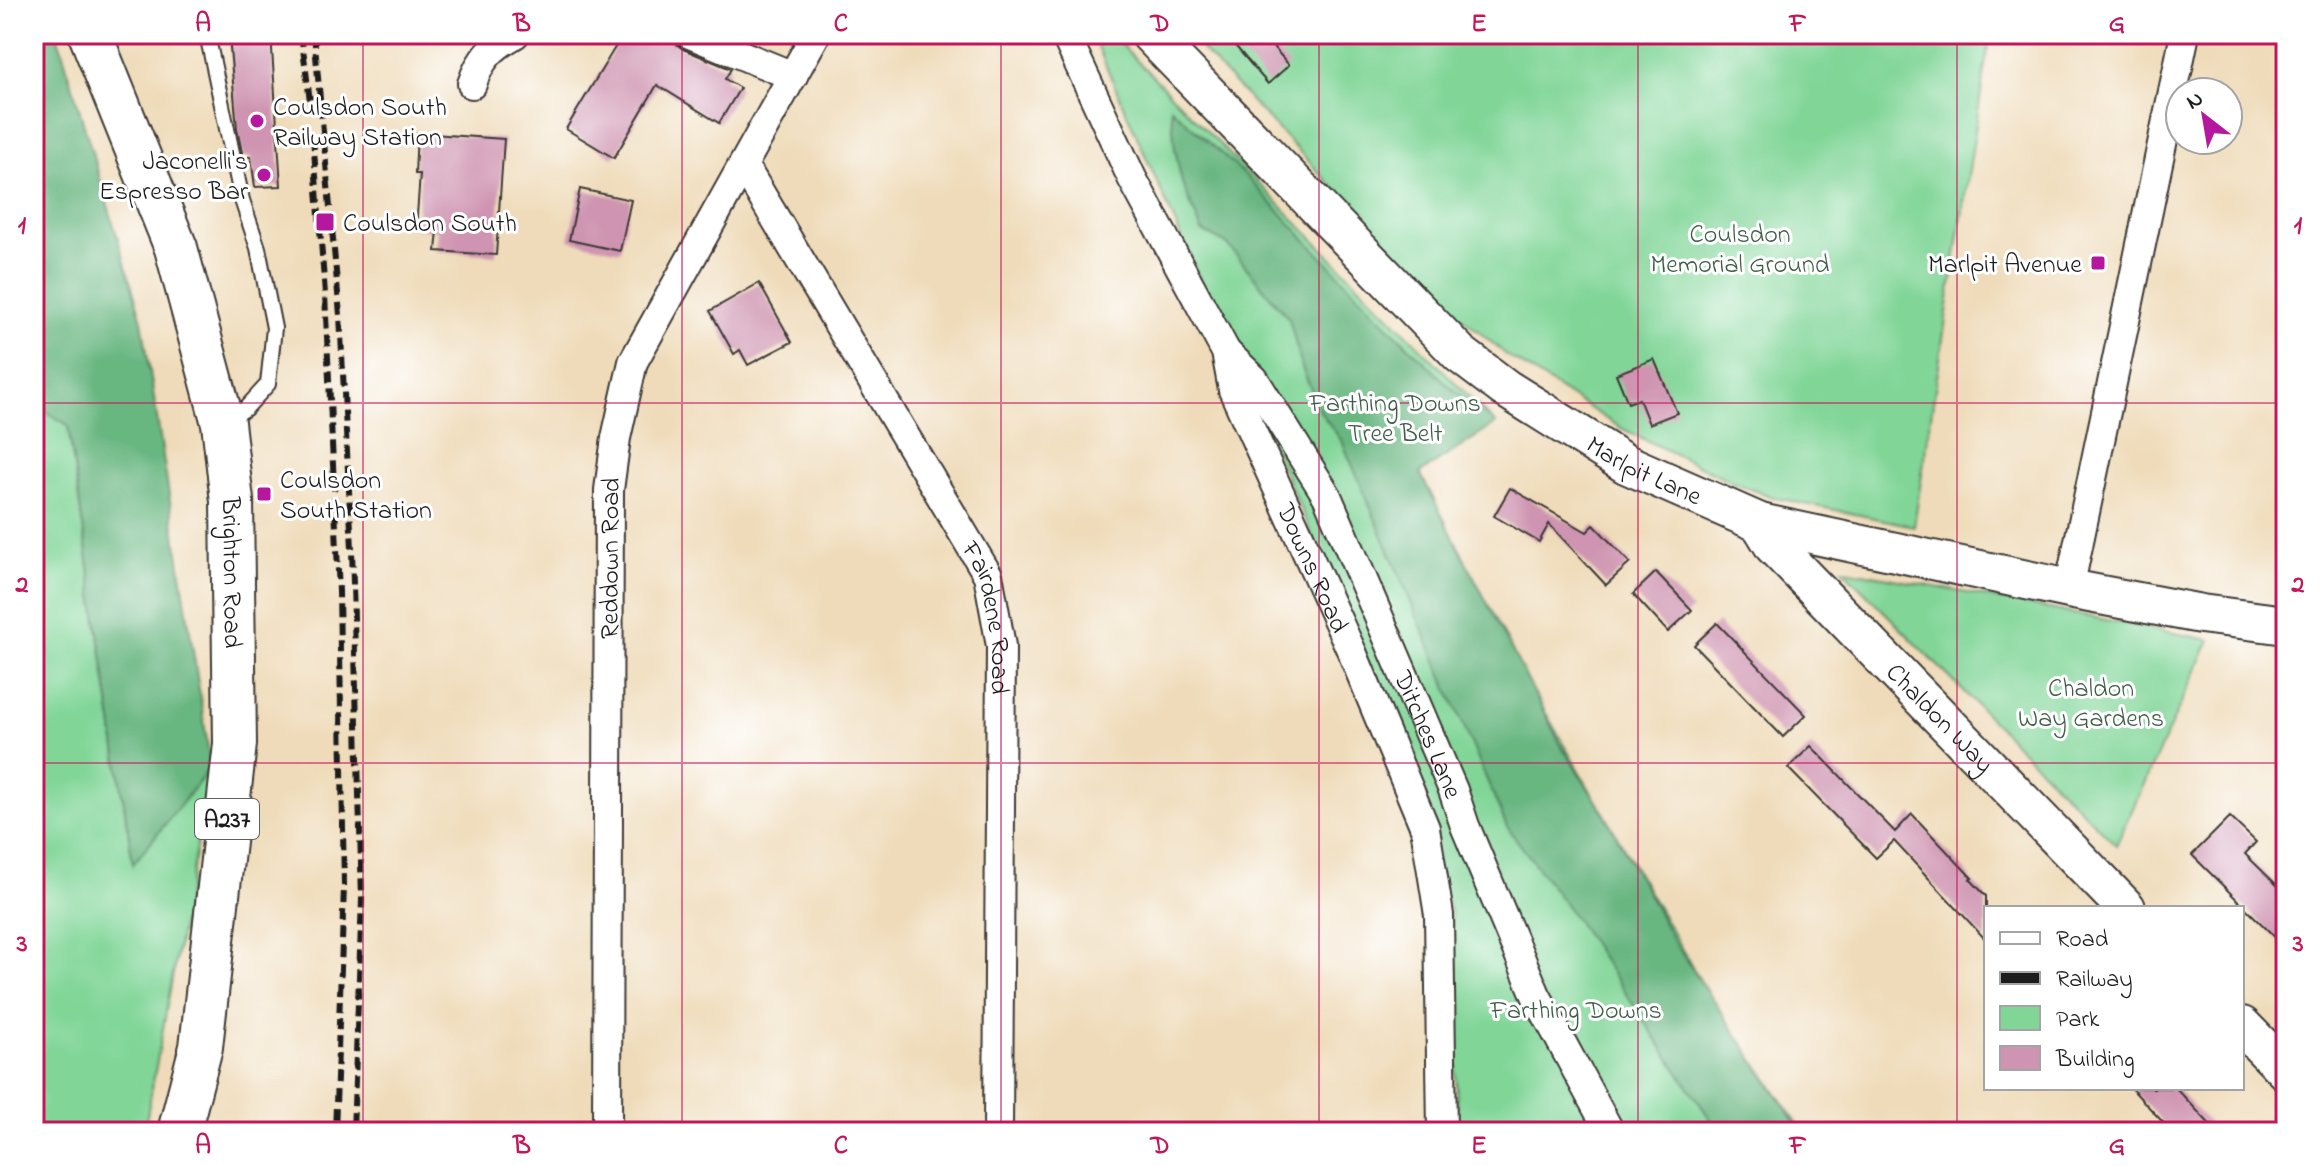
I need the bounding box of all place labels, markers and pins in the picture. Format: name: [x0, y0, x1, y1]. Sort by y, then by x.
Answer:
place label: Coulsdon South Railway Station: [273, 90, 447, 158]
marker: Coulsdon South Railway Station: [248, 112, 266, 130]
place label: Jaconelli's Espresso Bar: [99, 144, 249, 212]
marker: Jaconelli's Espresso Bar: [255, 166, 273, 184]
place label: Coulsdon South: [343, 206, 517, 244]
marker: Coulsdon South: [314, 211, 336, 233]
place label: Marlpit Avenue: [1928, 247, 2082, 285]
marker: Marlpit Avenue: [2089, 254, 2107, 272]
place label: Coulsdon South Station: [280, 463, 432, 531]
marker: Coulsdon South Station: [255, 485, 273, 503]

